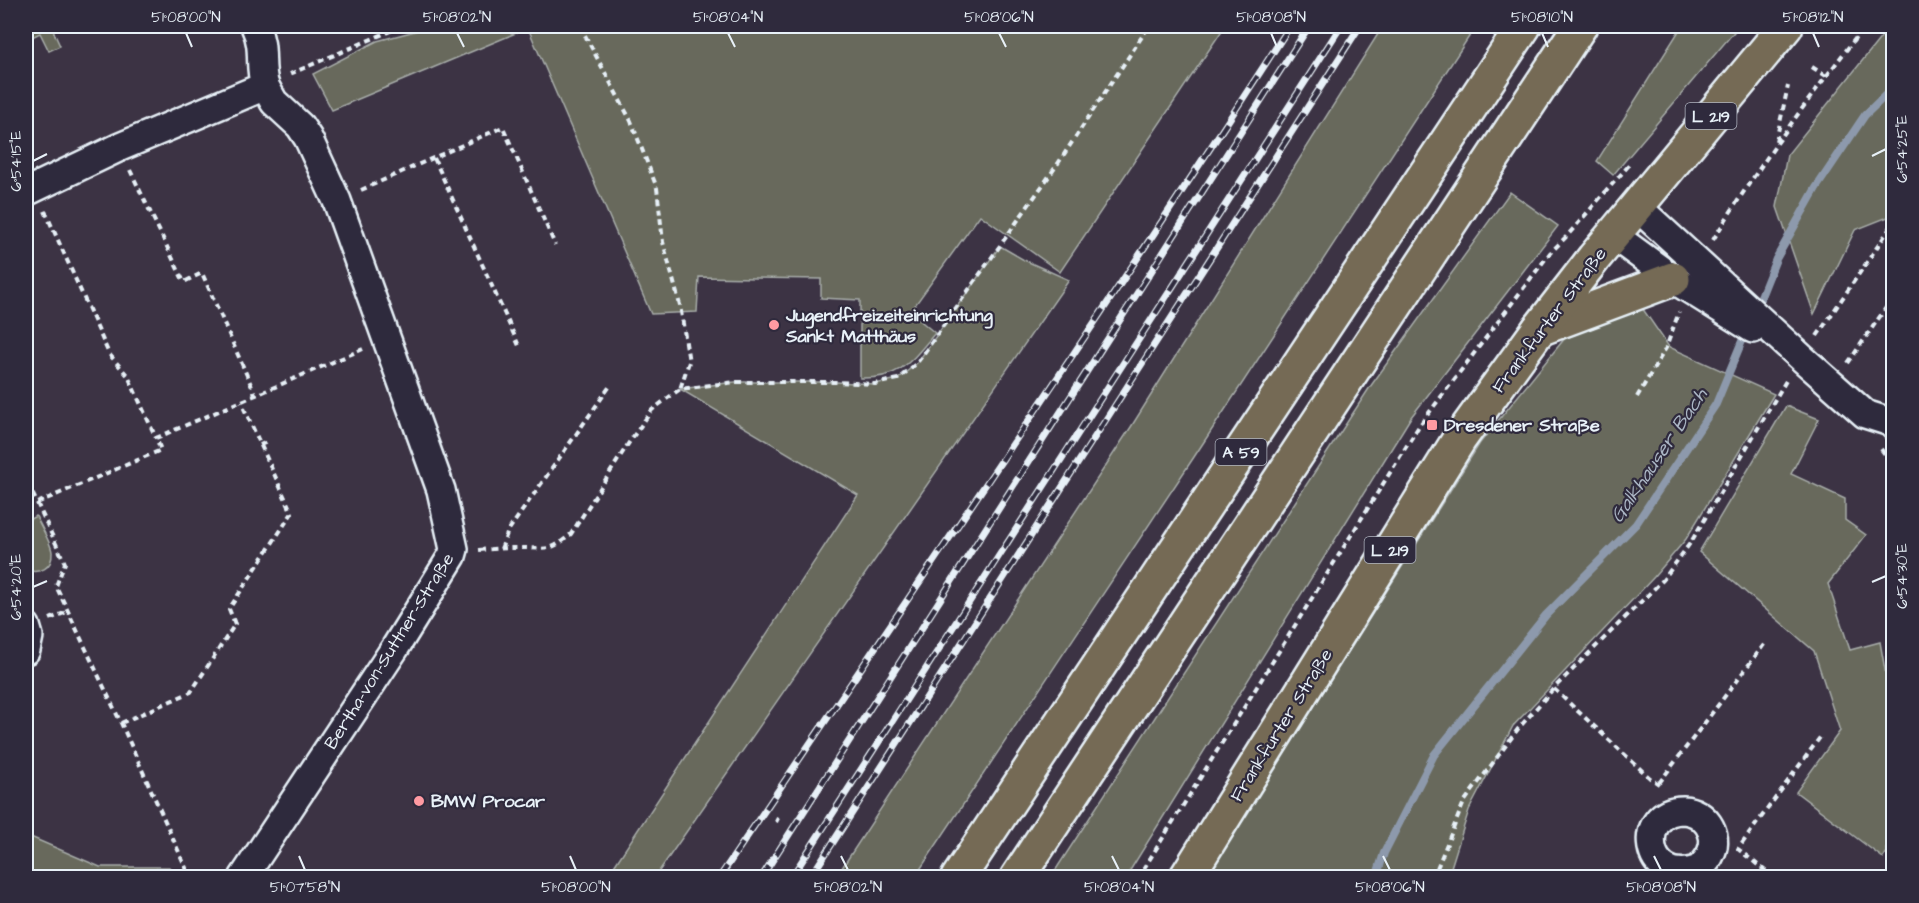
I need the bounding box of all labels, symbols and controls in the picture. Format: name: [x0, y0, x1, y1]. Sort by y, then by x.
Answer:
text: 51°08'00"N: [151, 7, 221, 28]
text: 51°08'02"N: [423, 7, 491, 28]
text: 51°08'04"N: [693, 7, 763, 28]
text: 51°08'06"N: [964, 7, 1034, 28]
text: 51°08'08"N: [1236, 7, 1306, 28]
text: 51°08'10"N: [1511, 7, 1573, 28]
text: 51°08'12"N: [1783, 7, 1843, 28]
road number: L 219: [1686, 103, 1736, 129]
text: 6°54'25"E: [1892, 115, 1913, 183]
text: 6°54'15"E: [6, 130, 27, 191]
street label: Frankfurter Straße: [1486, 242, 1612, 398]
place label: Jugendfreizeiteinrichtung Sankt Matthäus: [785, 303, 993, 349]
marker: Jugendfreizeiteinrichtung Sankt Matthäus: [767, 318, 781, 332]
water label: Galkhauser Bach: [1603, 382, 1715, 528]
place label: Dresdener Straße: [1444, 413, 1600, 438]
marker: Dresdener Straße: [1425, 418, 1439, 432]
road number: A 59: [1216, 439, 1266, 465]
road number: L 219: [1364, 537, 1416, 563]
text: 6°54'30"E: [1892, 543, 1913, 609]
street label: Bertha-von-Suttner-Straße: [319, 548, 460, 754]
text: 6°54'20"E: [6, 554, 27, 620]
street label: Frankfurter Straße: [1224, 644, 1339, 807]
place label: BMW Procar: [431, 789, 545, 814]
marker: BMW Procar: [412, 794, 426, 808]
text: 51°07'58"N: [270, 877, 340, 898]
text: 51°08'00"N: [541, 877, 611, 898]
text: 51°08'02"N: [814, 877, 882, 898]
text: 51°08'04"N: [1084, 877, 1154, 898]
text: 51°08'06"N: [1355, 877, 1425, 898]
text: 51°08'08"N: [1626, 877, 1696, 898]

